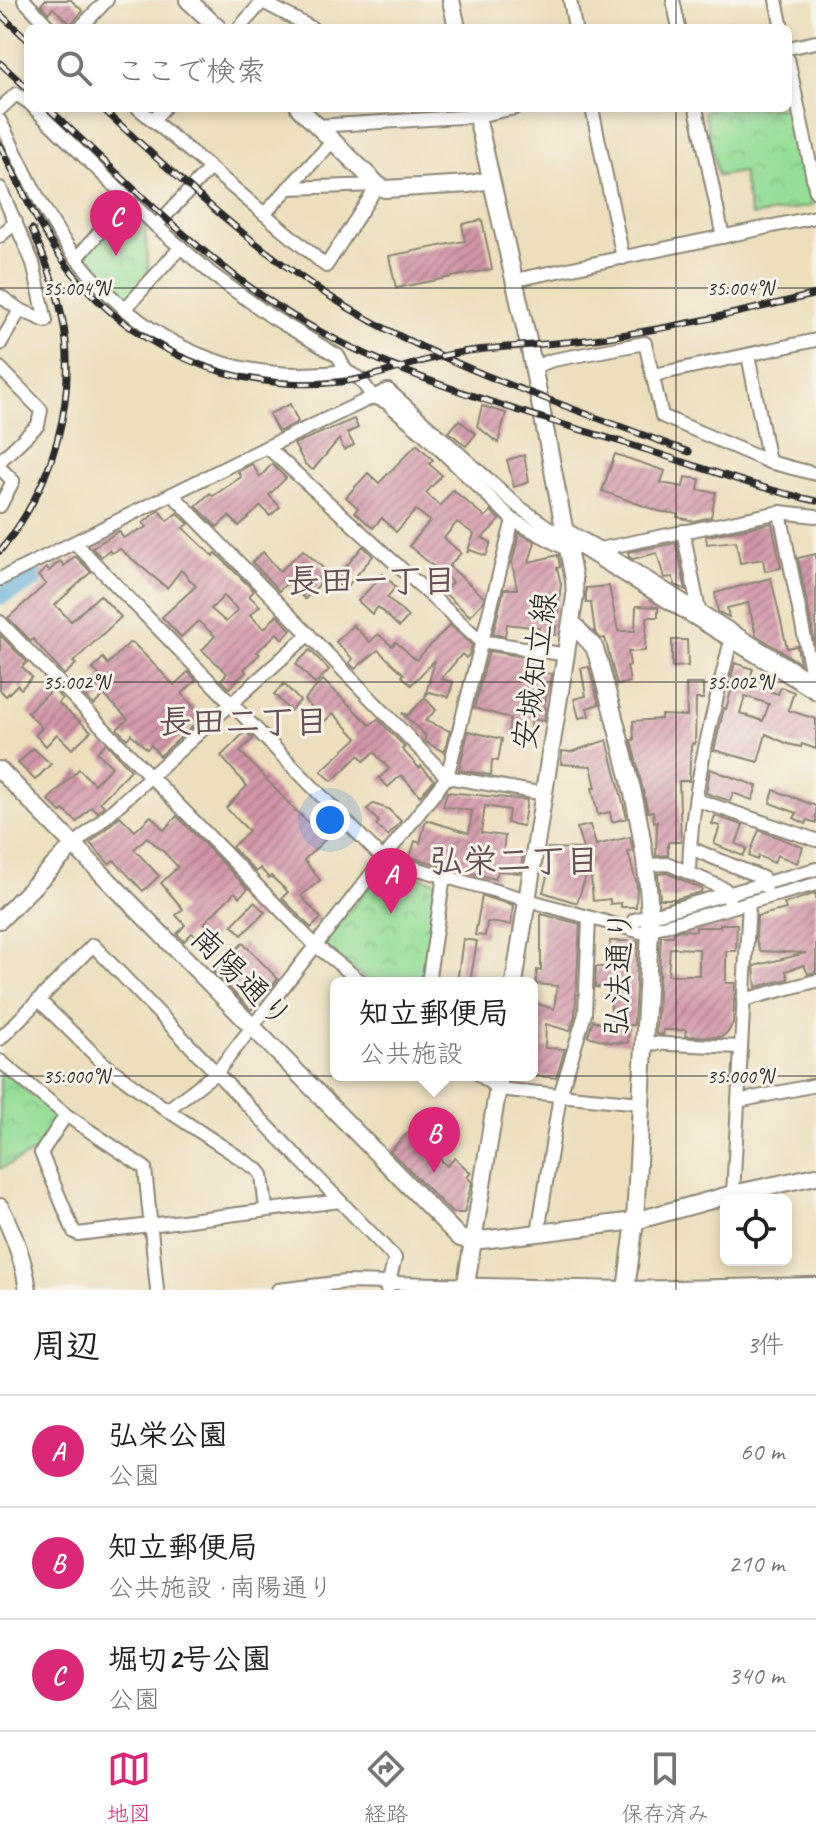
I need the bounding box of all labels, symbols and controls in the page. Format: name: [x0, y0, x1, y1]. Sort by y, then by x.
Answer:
search box: [24, 24, 792, 112]
icon: search: [52, 46, 96, 90]
text: ここで検索: [116, 52, 266, 90]
pin: C: [90, 190, 142, 256]
text: 35.004°N: [43, 276, 112, 301]
text: 35.004°N: [707, 276, 776, 301]
district label: 長田一丁目: [286, 559, 456, 602]
street label: 安城知立線: [503, 589, 566, 753]
text: 35.002°N: [43, 670, 112, 695]
text: 35.002°N: [707, 670, 776, 695]
district label: 長田二丁目: [158, 700, 328, 743]
your location: [310, 800, 350, 840]
district label: 弘栄二丁目: [429, 839, 599, 882]
pin: A: [365, 848, 417, 914]
street label: 弘法通り: [596, 908, 641, 1038]
street label: 南陽通り: [182, 918, 301, 1037]
popup: [330, 977, 538, 1081]
text: 知立郵便局: [359, 994, 509, 1032]
text: 公共施設: [359, 1037, 463, 1070]
text: 35.000°N: [43, 1064, 112, 1089]
text: 35.000°N: [707, 1064, 776, 1089]
pin: B: [408, 1107, 460, 1173]
map controls: [720, 1194, 792, 1266]
button: locate: [720, 1194, 792, 1266]
text: 周辺: [32, 1324, 100, 1367]
text: 3件: [746, 1328, 784, 1361]
text: 弘栄公園: [108, 1416, 228, 1454]
text: A: [51, 1435, 65, 1468]
text: 60 m: [740, 1435, 784, 1468]
text: 公園: [108, 1459, 160, 1492]
text: 知立郵便局: [108, 1528, 258, 1566]
text: B: [51, 1547, 65, 1580]
text: 210 m: [728, 1547, 784, 1580]
text: 公共施設 · 南陽通り: [108, 1571, 333, 1604]
text: 堀切2号公園: [108, 1640, 272, 1678]
text: C: [52, 1659, 64, 1692]
text: 340 m: [728, 1659, 784, 1692]
text: 公園: [108, 1683, 160, 1716]
tab: 地図: [107, 1747, 151, 1828]
tab: 経路: [364, 1747, 408, 1828]
tab: 保存済み: [621, 1747, 709, 1828]

